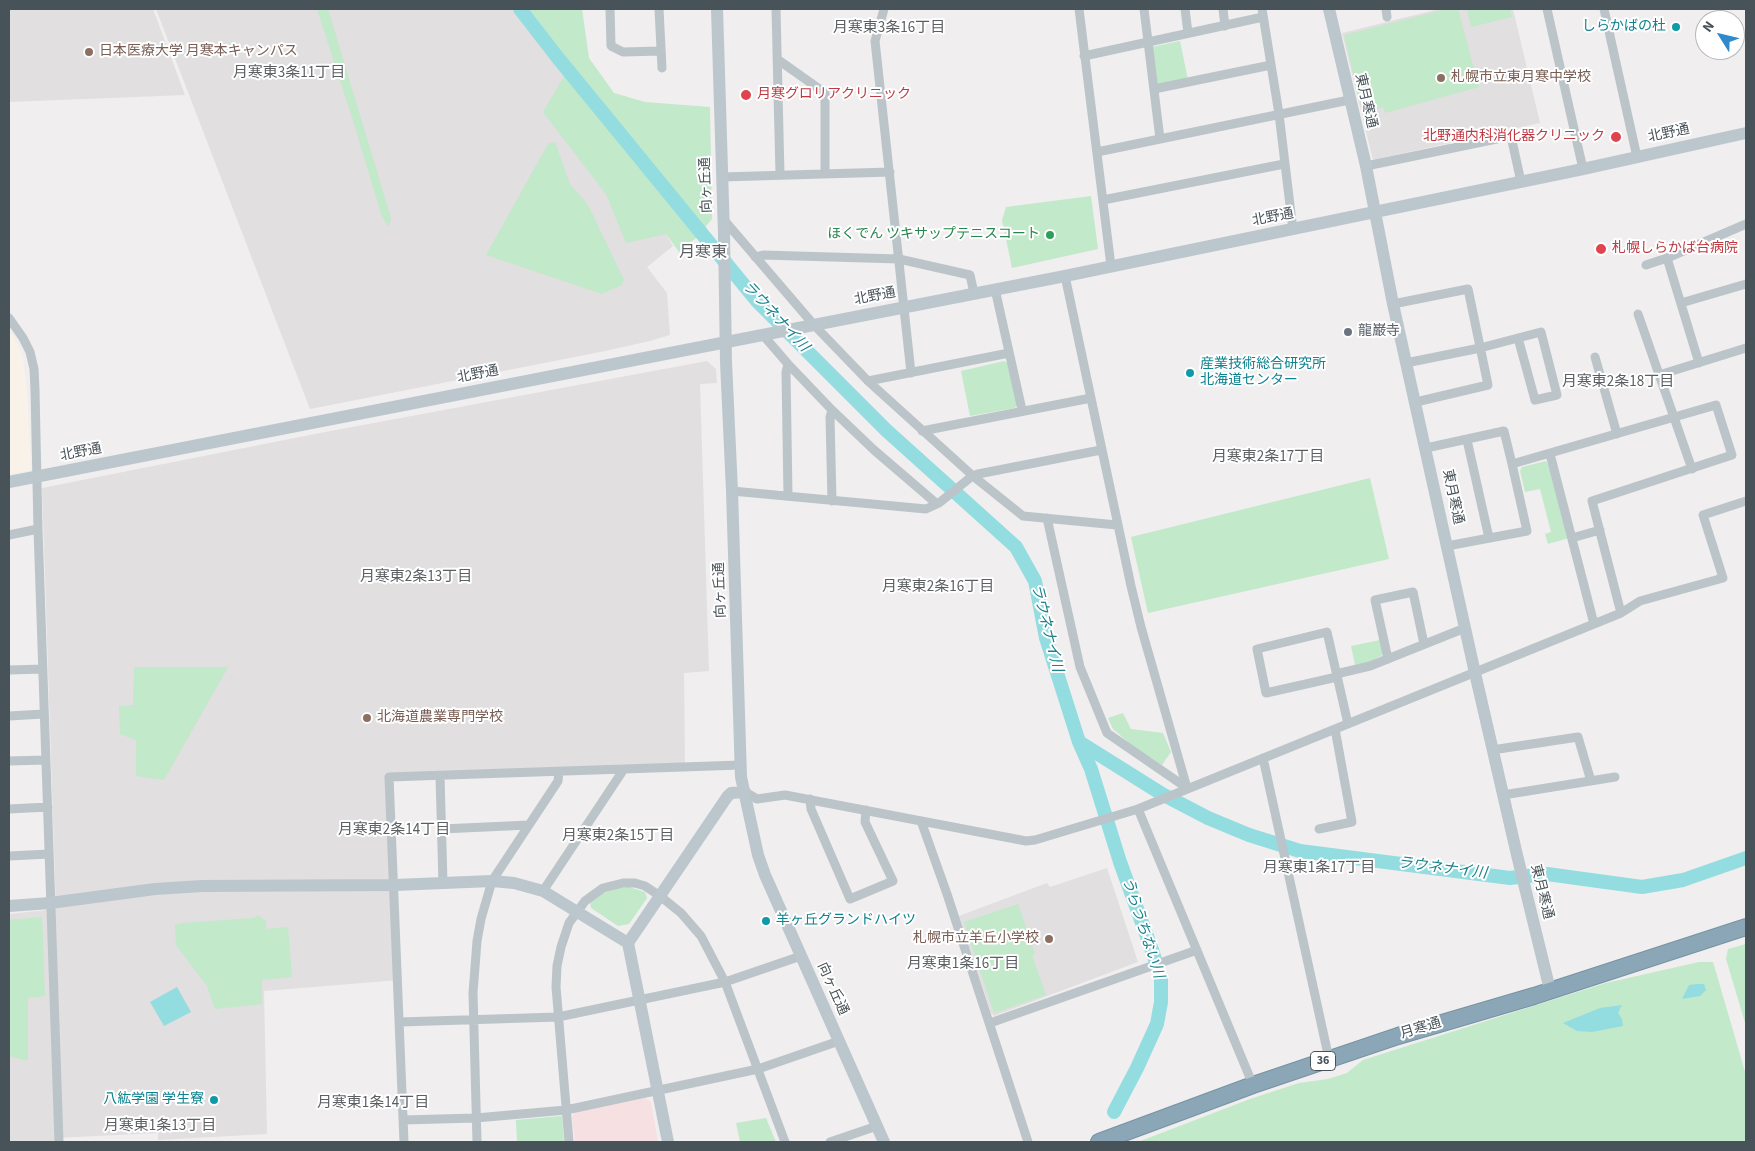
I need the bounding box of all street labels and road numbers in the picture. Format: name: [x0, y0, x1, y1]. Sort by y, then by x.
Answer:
street label: 東月寒通: [1351, 72, 1379, 130]
street label: 北野通: [1647, 121, 1691, 147]
street label: 向ヶ丘通: [698, 157, 716, 213]
street label: 北野通: [1251, 206, 1295, 230]
street label: 北野通: [853, 285, 897, 309]
street label: 北野通: [456, 363, 500, 387]
street label: 北野通: [59, 441, 103, 465]
street label: 東月寒通: [1438, 468, 1466, 526]
street label: 向ヶ丘通: [712, 562, 730, 618]
street label: 東月寒通: [1526, 863, 1556, 921]
street label: 向ヶ丘通: [813, 960, 851, 1018]
street label: 月寒通: [1398, 1015, 1444, 1043]
road number: 36: [1310, 1052, 1336, 1070]

